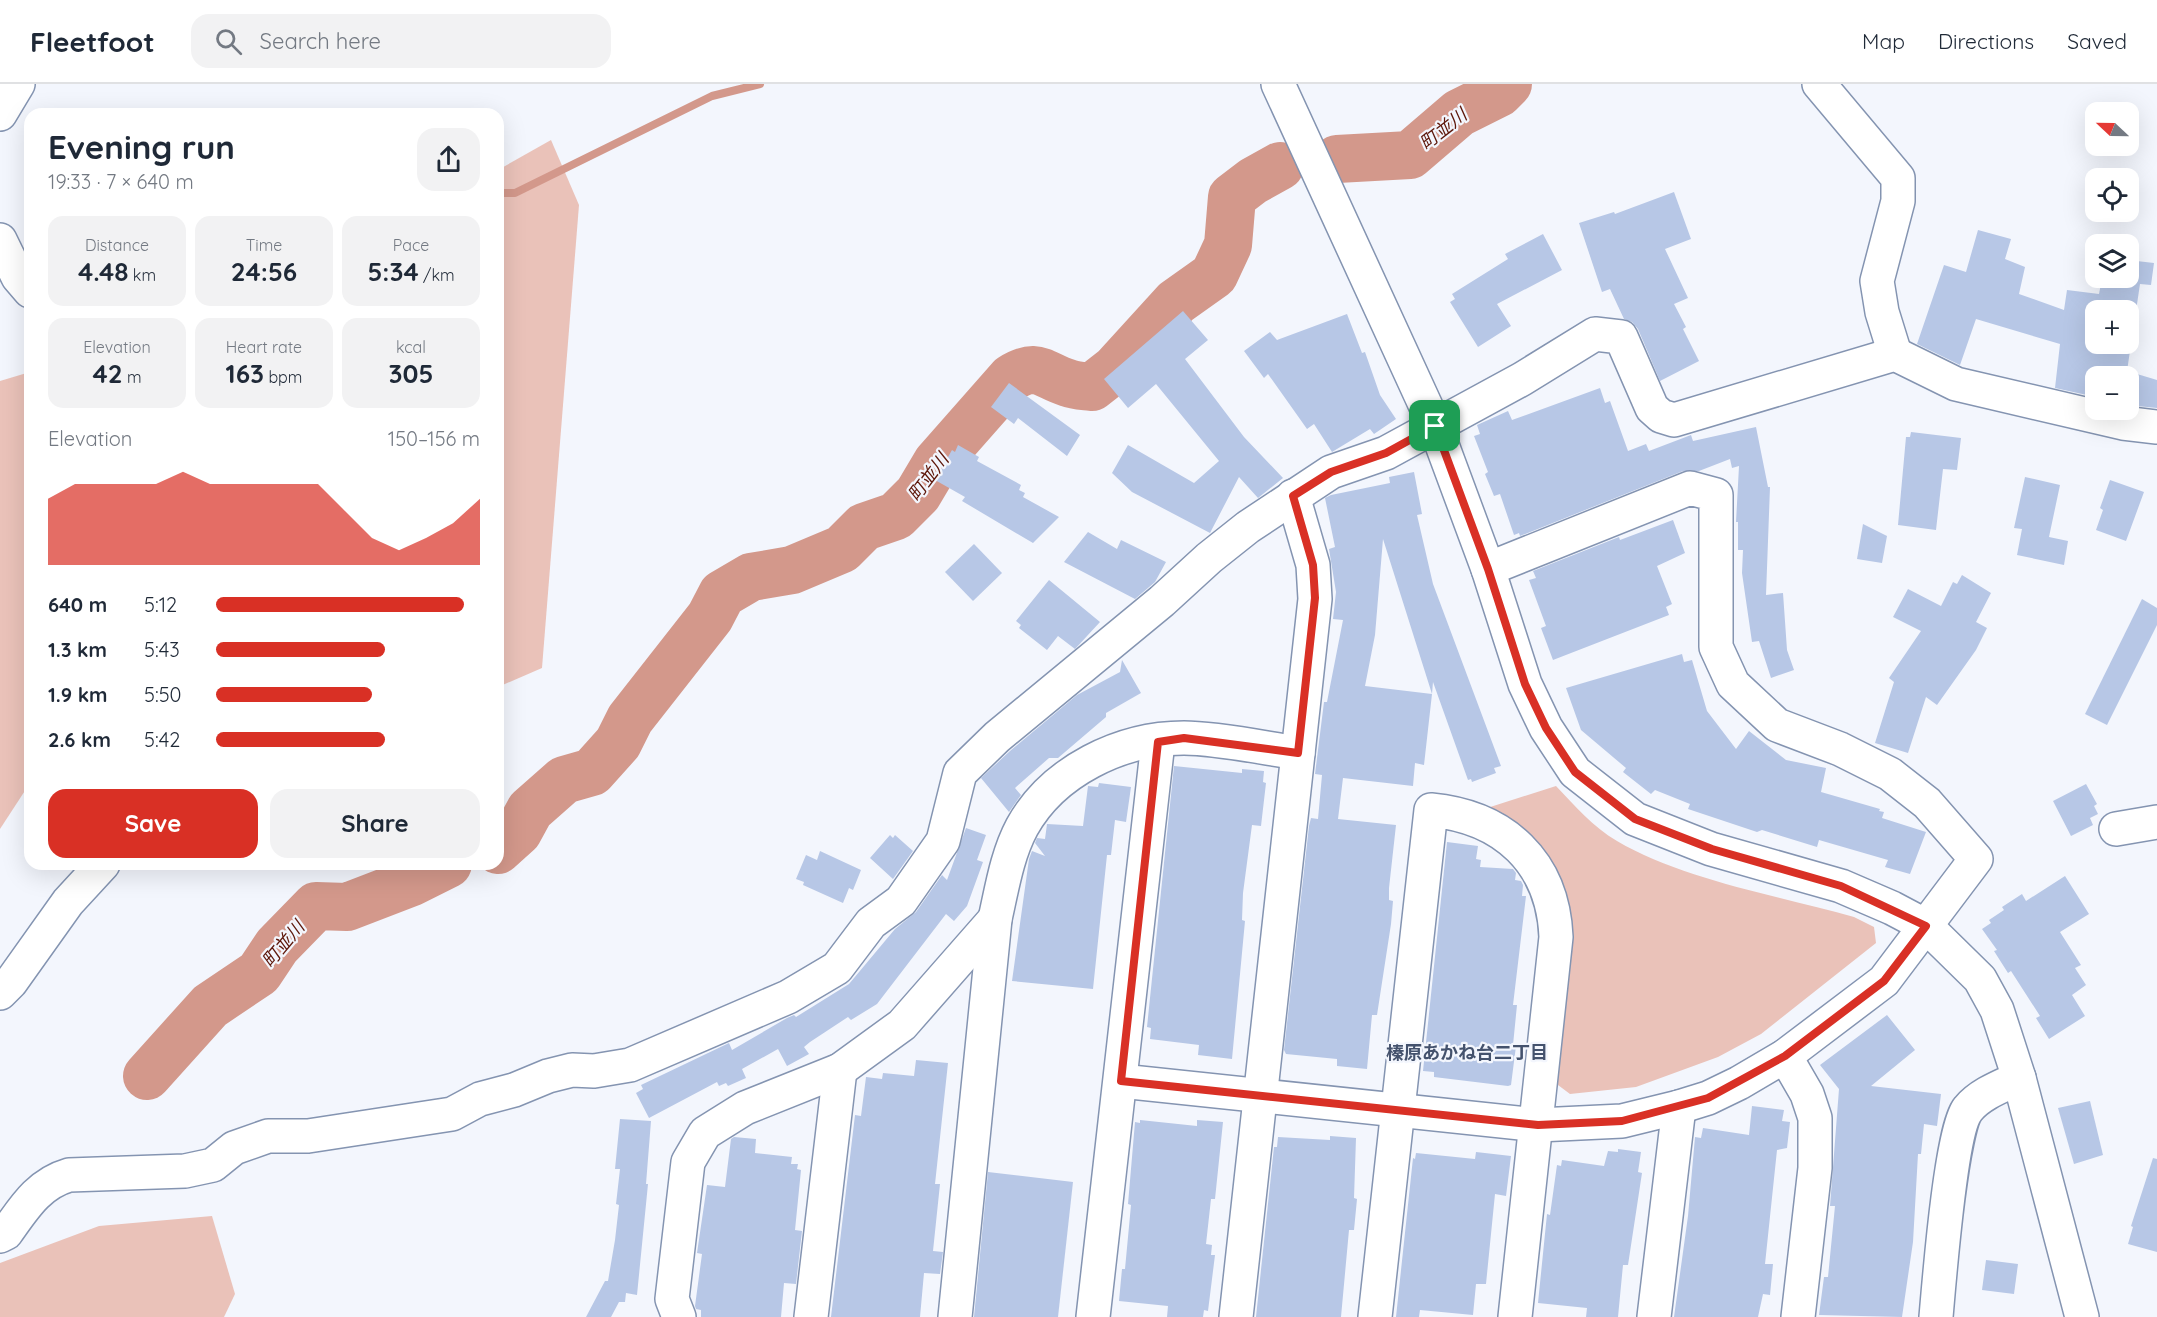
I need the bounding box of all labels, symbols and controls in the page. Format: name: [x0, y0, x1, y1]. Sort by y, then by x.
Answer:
search box: [191, 14, 611, 68]
text: Fleetfoot: [30, 24, 155, 59]
icon: search: [212, 25, 245, 58]
text: Search here: [260, 27, 381, 55]
text: Map: [1862, 28, 1905, 54]
text: Directions: [1938, 28, 2034, 54]
text: Saved: [2067, 28, 2127, 54]
water label: 町並川: [1415, 102, 1473, 155]
north arrow: [2085, 102, 2139, 156]
map controls: [2085, 102, 2139, 420]
text: Evening run: [48, 126, 235, 167]
button: share: [417, 128, 480, 191]
button: locate: [2085, 168, 2139, 222]
text: 19:33 · 7 × 640 m: [48, 169, 194, 194]
button: layers: [2085, 234, 2139, 288]
text: Distance: [85, 235, 149, 255]
text: Time: [246, 235, 282, 255]
text: Pace: [393, 235, 429, 255]
text: 4.48: [78, 255, 129, 288]
text: 24:56: [231, 255, 297, 288]
text: 5:34: [367, 255, 419, 288]
text: km: [129, 265, 156, 285]
text: /km: [419, 265, 455, 285]
button: +: [2085, 300, 2139, 354]
text: Elevation: [83, 337, 151, 357]
text: Heart rate: [226, 337, 302, 357]
text: kcal: [396, 337, 426, 357]
text: 42: [92, 357, 123, 390]
text: 163: [226, 357, 264, 390]
text: 305: [389, 357, 433, 390]
button: −: [2085, 366, 2139, 420]
text: m: [123, 367, 142, 387]
text: bpm: [264, 367, 302, 387]
pin: [1409, 400, 1460, 451]
icon: arrive: [1418, 409, 1451, 442]
text: Elevation: [48, 426, 132, 451]
text: 150–156 m: [388, 426, 480, 451]
water label: 町並川: [903, 447, 955, 505]
text: 640 m: [48, 592, 107, 617]
text: 5:12: [144, 592, 177, 617]
text: 1.3 km: [48, 637, 107, 662]
text: 5:43: [144, 637, 180, 662]
text: 1.9 km: [48, 682, 108, 707]
text: 5:50: [144, 682, 181, 707]
text: 2.6 km: [48, 727, 111, 752]
text: 5:42: [144, 727, 180, 752]
button: Save: [48, 789, 258, 858]
button: Share: [270, 789, 480, 858]
water label: 町並川: [257, 914, 310, 972]
district label: 榛原あかね台二丁目: [1386, 1041, 1548, 1064]

